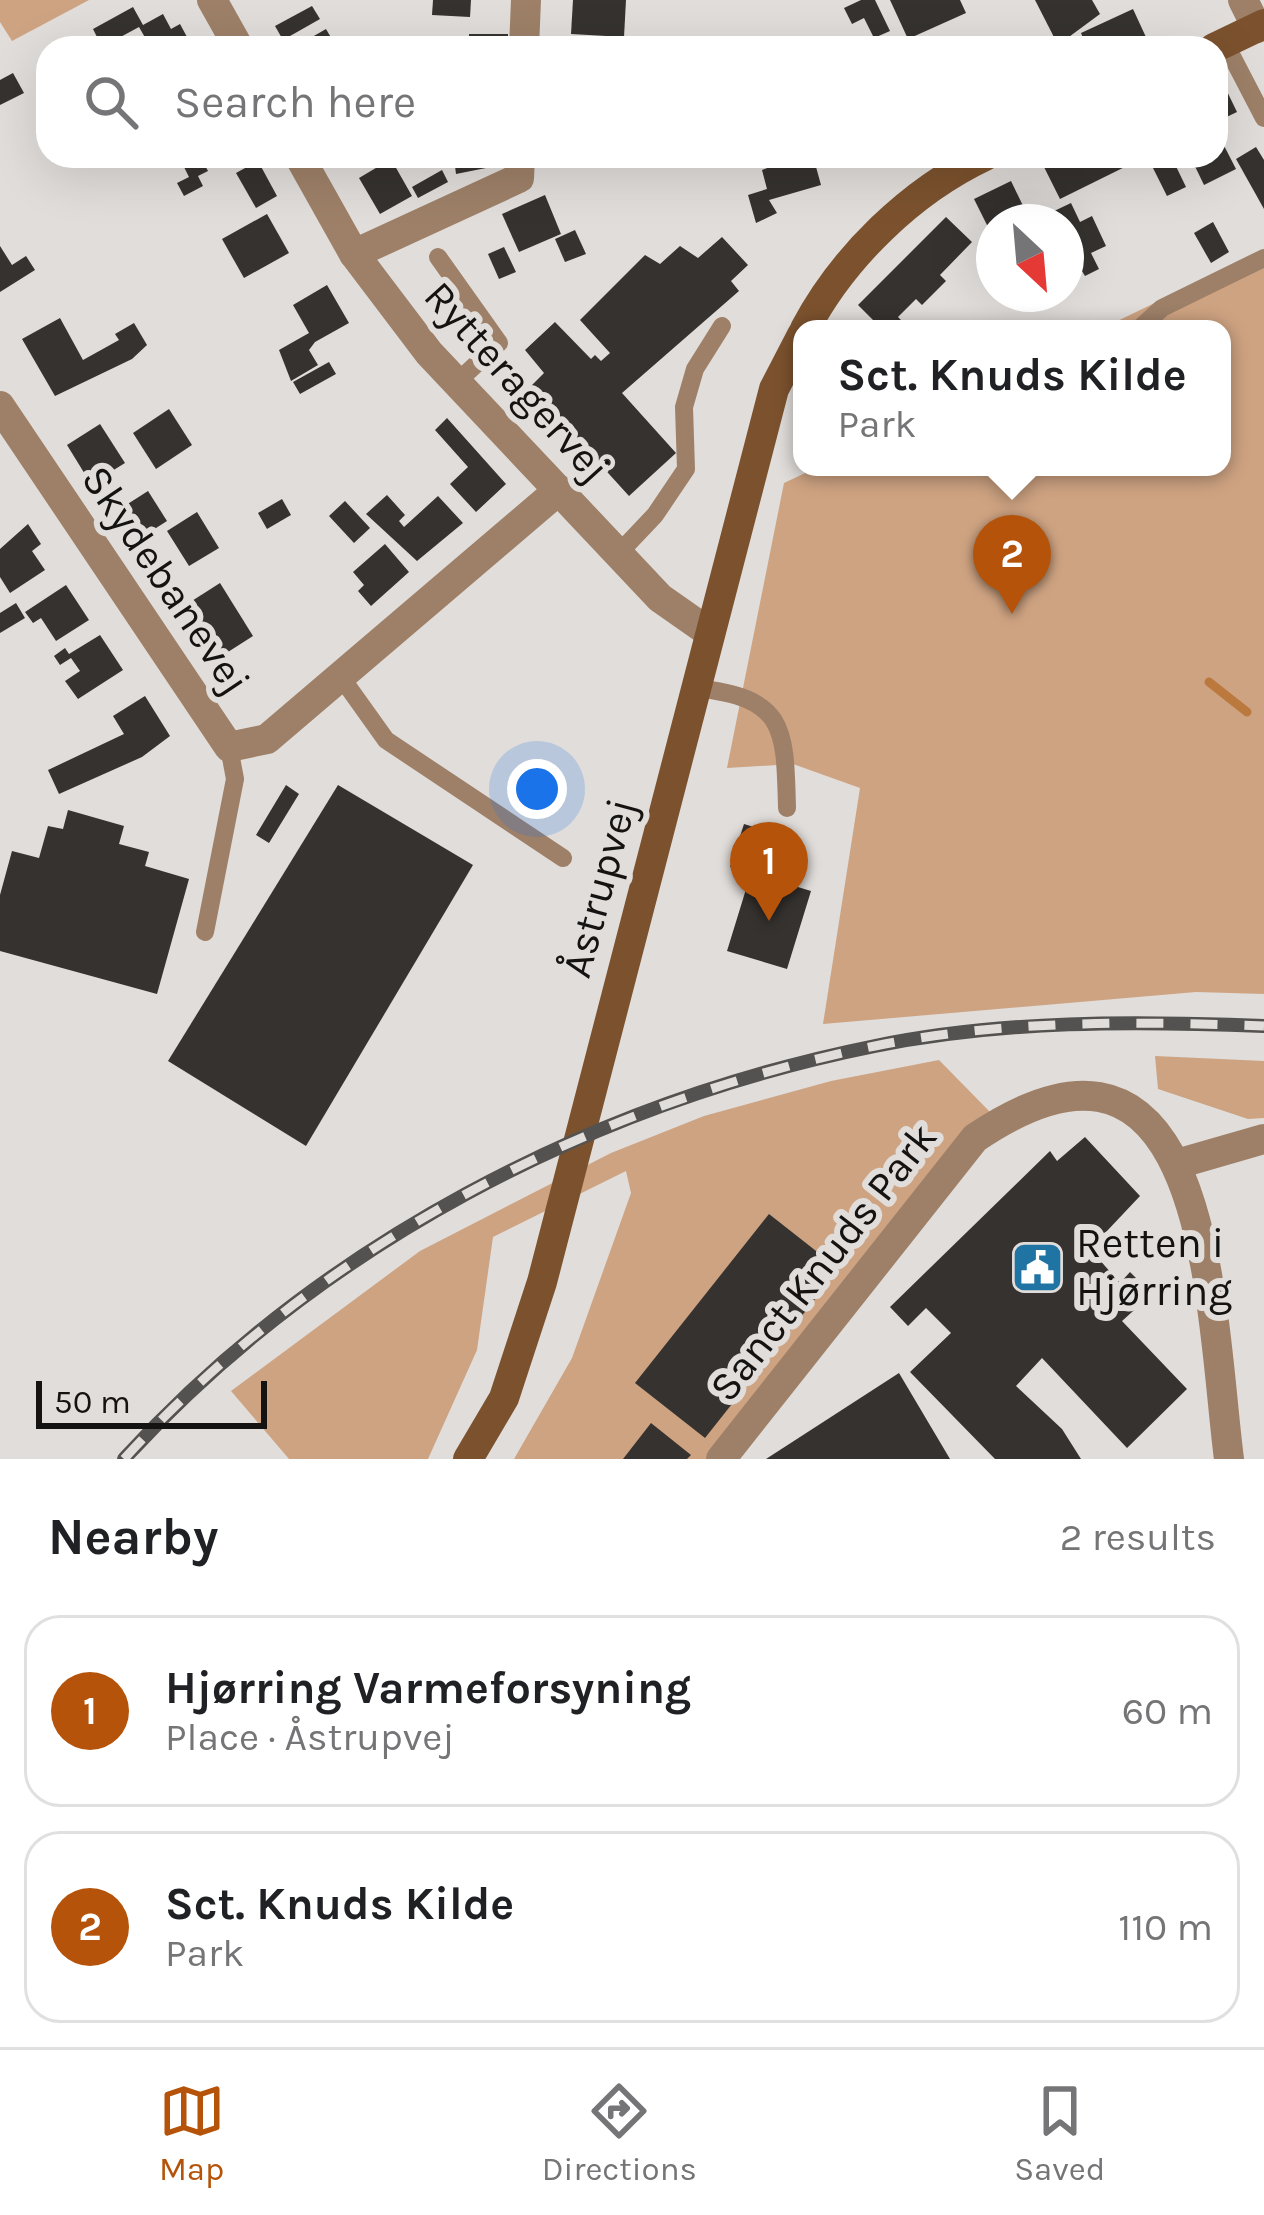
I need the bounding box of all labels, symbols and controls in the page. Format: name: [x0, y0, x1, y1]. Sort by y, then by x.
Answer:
search box: [36, 36, 1228, 168]
icon: search: [78, 69, 144, 135]
text: Search here: [174, 76, 416, 128]
north arrow: [976, 204, 1084, 312]
street label: Rytteragervej: [414, 271, 620, 493]
popup: [793, 320, 1231, 476]
text: Sct. Knuds Kilde: [837, 349, 1187, 401]
text: Park: [837, 401, 917, 447]
street label: Skydebanevej: [71, 456, 261, 704]
pin: 2: [973, 515, 1051, 614]
your location: [507, 759, 567, 819]
street label: Åstrupvej: [551, 793, 647, 983]
pin: 1: [730, 822, 808, 921]
street label: Sanct Knuds Park: [699, 1113, 947, 1411]
place label: Retten i Hjørring: [1076, 1218, 1232, 1316]
public building icon: Retten i Hjørring: [1009, 1239, 1065, 1295]
scale bar: [36, 1375, 267, 1428]
text: 50 m: [54, 1383, 131, 1421]
text: Nearby: [48, 1507, 218, 1567]
text: 2 results: [1060, 1514, 1216, 1560]
text: Hjørring Varmeforsyning: [165, 1662, 691, 1714]
text: 1: [83, 1688, 97, 1734]
text: 60 m: [1122, 1688, 1213, 1734]
text: Place · Åstrupvej: [165, 1714, 455, 1760]
text: Sct. Knuds Kilde: [165, 1878, 514, 1930]
text: 2: [78, 1904, 102, 1950]
text: 110 m: [1118, 1904, 1213, 1950]
text: Park: [165, 1930, 244, 1976]
tab: Map: [159, 2078, 225, 2188]
tab: Directions: [542, 2078, 697, 2188]
tab: Saved: [1014, 2078, 1105, 2188]

